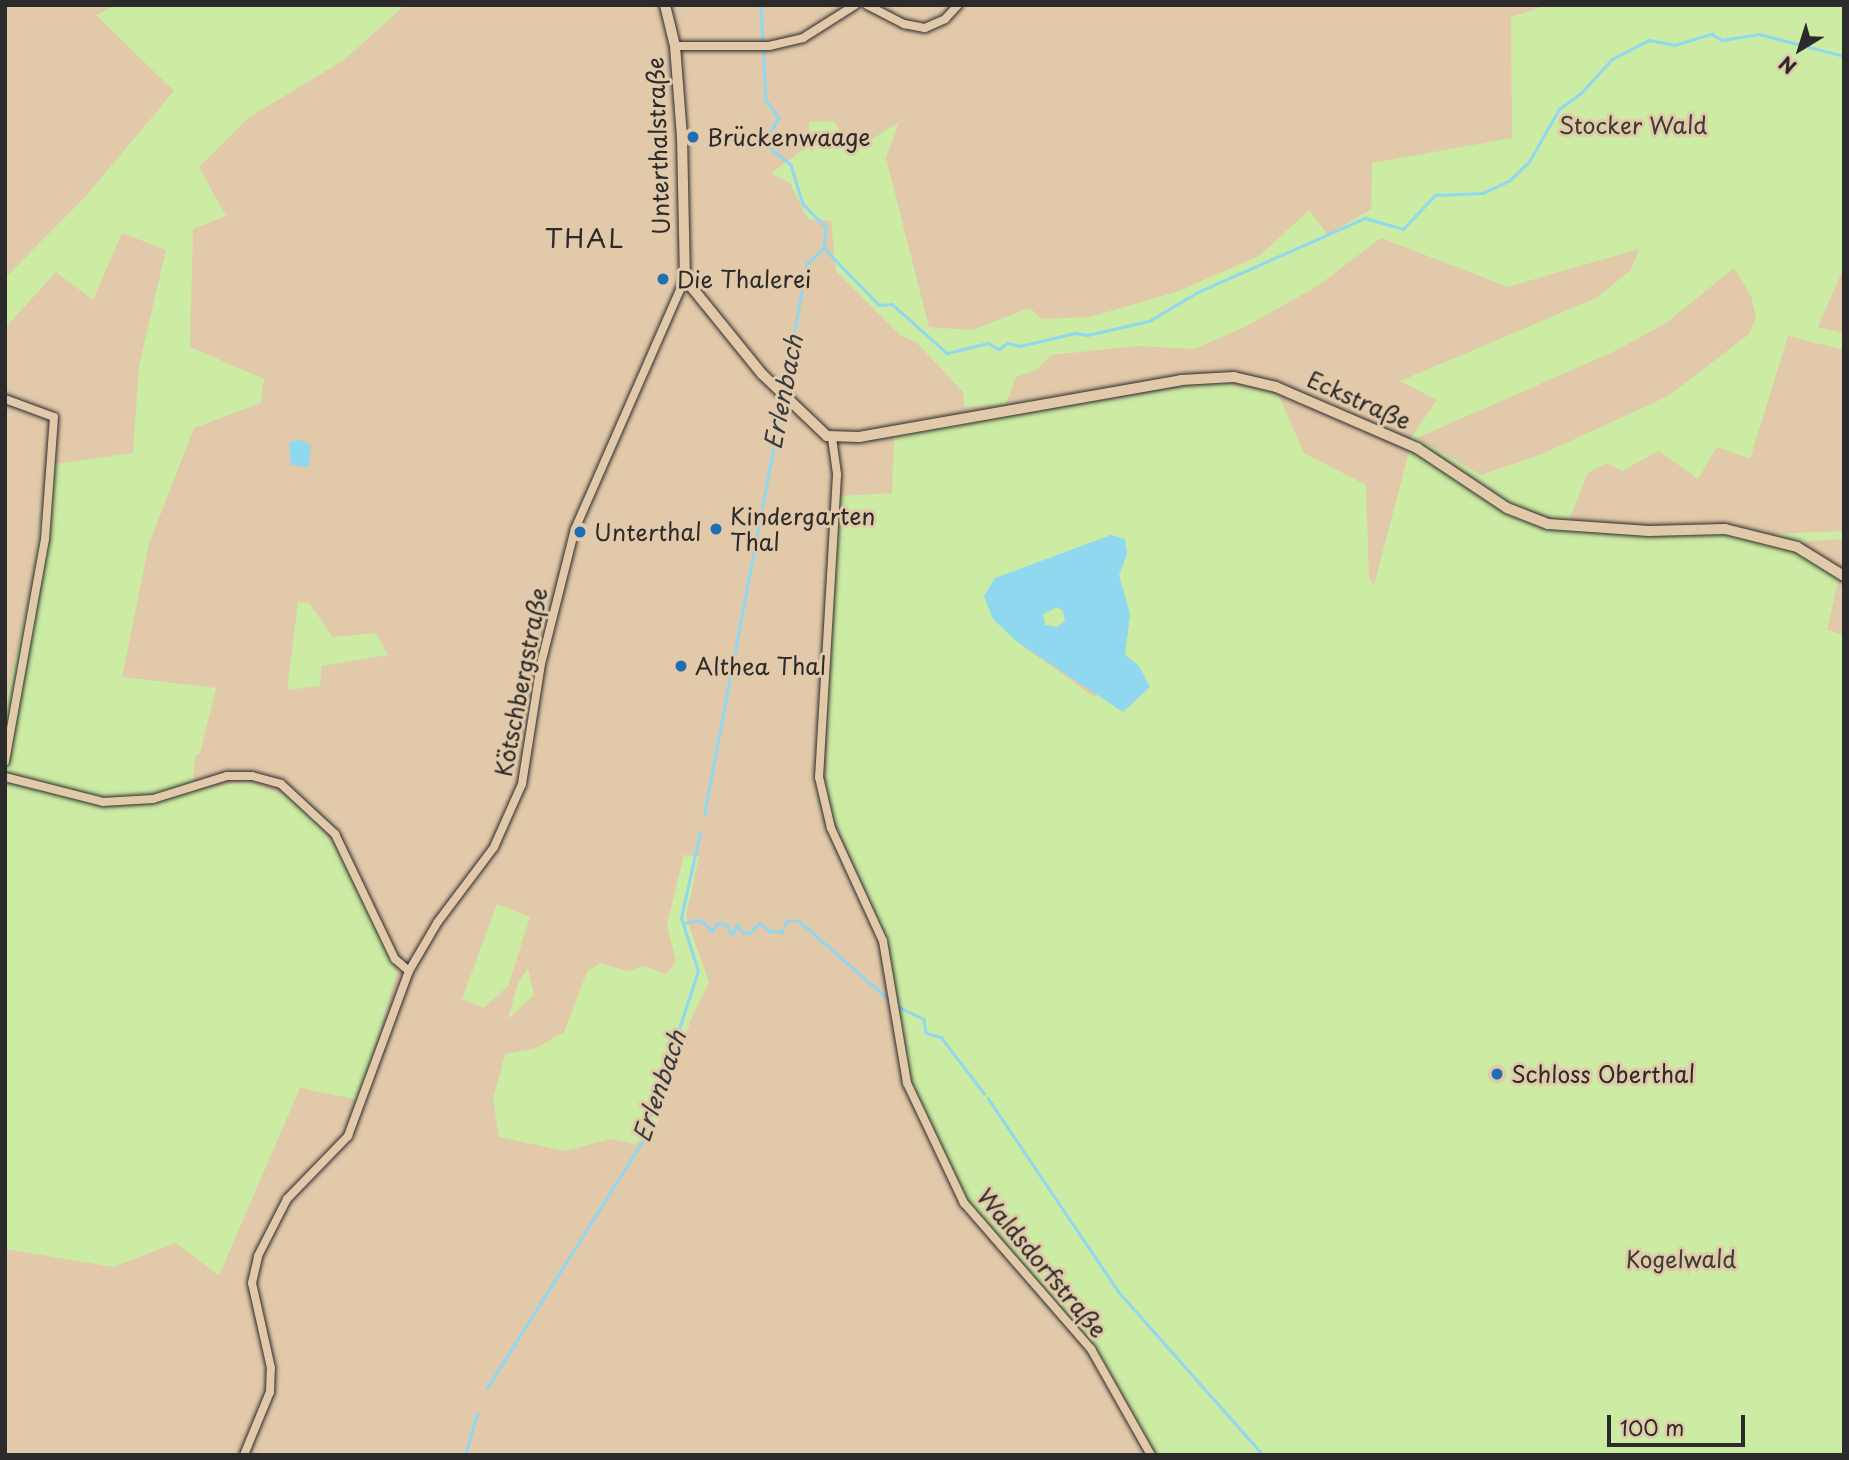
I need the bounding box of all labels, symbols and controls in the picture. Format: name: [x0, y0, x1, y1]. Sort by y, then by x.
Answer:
north arrow: [1765, 14, 1835, 84]
text: N: [1773, 50, 1802, 81]
street label: Unterthalstraße: [641, 56, 675, 236]
park label: Stocker Wald: [1558, 111, 1708, 139]
place label: Brückenwaage: [707, 123, 871, 151]
marker: Brückenwaage: [685, 129, 701, 145]
district label: THAL: [545, 222, 625, 254]
place label: Die Thalerei: [677, 265, 812, 293]
marker: Die Thalerei: [655, 271, 671, 287]
water label: Erlenbach: [758, 332, 808, 452]
street label: Eckstraße: [1303, 365, 1415, 435]
place label: Kindergarten Thal: [730, 502, 875, 556]
place label: Unterthal: [594, 518, 702, 546]
marker: Kindergarten Thal: [708, 521, 724, 537]
marker: Unterthal: [572, 524, 588, 540]
street label: Kötschbergstraße: [489, 585, 553, 779]
place label: Althea Thal: [695, 652, 826, 680]
marker: Althea Thal: [673, 658, 689, 674]
water label: Erlenbach: [627, 1027, 691, 1145]
place label: Schloss Oberthal: [1511, 1060, 1697, 1088]
marker: Schloss Oberthal: [1489, 1066, 1505, 1082]
street label: Waldsdorfstraße: [972, 1183, 1112, 1343]
park label: Kogelwald: [1626, 1245, 1736, 1273]
scale bar: [1611, 1400, 1749, 1444]
text: 100 m: [1620, 1411, 1684, 1443]

